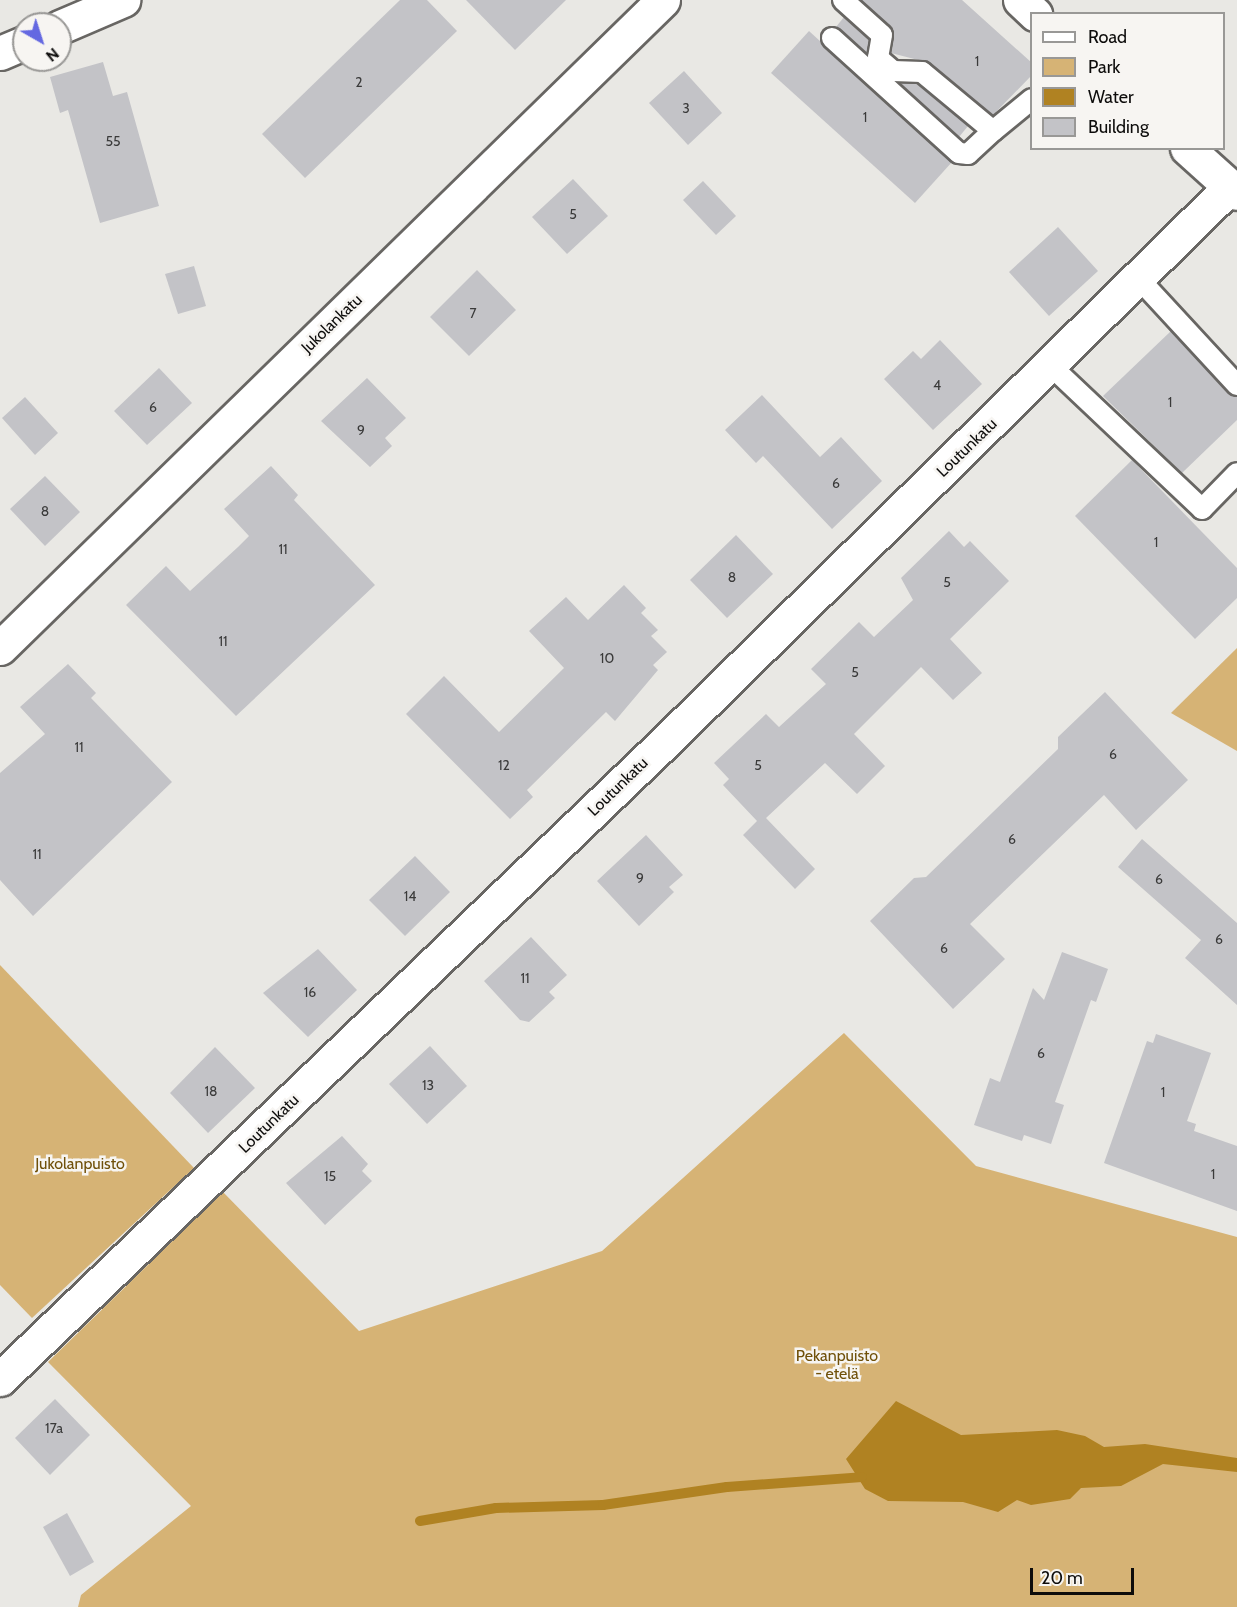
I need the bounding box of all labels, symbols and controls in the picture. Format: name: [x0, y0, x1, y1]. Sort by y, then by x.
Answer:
north arrow: [12, 12, 72, 72]
legend: [1030, 12, 1225, 150]
text: Road: [1088, 26, 1127, 48]
text: N: [42, 44, 63, 66]
house number: 1: [975, 53, 979, 69]
text: Park: [1088, 56, 1120, 78]
house number: 2: [355, 74, 363, 90]
text: Water: [1088, 86, 1134, 108]
house number: 3: [682, 100, 690, 116]
house number: 1: [863, 109, 867, 125]
text: Building: [1088, 116, 1149, 138]
house number: 55: [105, 133, 121, 149]
house number: 5: [569, 206, 577, 222]
street label: Jukolankatu: [298, 290, 366, 358]
house number: 7: [469, 305, 477, 321]
house number: 4: [933, 377, 941, 393]
house number: 1: [1168, 394, 1172, 410]
house number: 6: [149, 399, 157, 415]
street label: Loutunkatu: [933, 415, 1001, 481]
house number: 9: [357, 422, 365, 438]
house number: 6: [832, 475, 840, 491]
house number: 8: [41, 503, 49, 519]
house number: 1: [1154, 534, 1158, 550]
house number: 11: [278, 541, 288, 557]
house number: 8: [728, 569, 736, 585]
house number: 5: [943, 574, 951, 590]
house number: 11: [218, 633, 228, 649]
house number: 10: [600, 650, 614, 666]
house number: 5: [851, 664, 859, 680]
house number: 11: [74, 739, 84, 755]
house number: 6: [1109, 746, 1117, 762]
street label: Loutunkatu: [584, 754, 652, 820]
house number: 12: [498, 757, 510, 773]
house number: 5: [754, 757, 762, 773]
house number: 6: [1008, 831, 1016, 847]
house number: 11: [32, 846, 42, 862]
house number: 9: [636, 870, 644, 886]
house number: 6: [1155, 871, 1163, 887]
house number: 14: [404, 888, 416, 904]
house number: 6: [1215, 931, 1223, 947]
house number: 6: [940, 940, 948, 956]
house number: 11: [520, 970, 530, 986]
house number: 16: [304, 984, 316, 1000]
house number: 6: [1037, 1045, 1045, 1061]
house number: 13: [422, 1077, 434, 1093]
house number: 18: [204, 1083, 218, 1099]
house number: 1: [1161, 1084, 1165, 1100]
street label: Loutunkatu: [235, 1091, 303, 1157]
park label: Jukolanpuisto: [35, 1154, 125, 1174]
house number: 1: [1211, 1166, 1215, 1182]
house number: 15: [324, 1168, 336, 1184]
park label: Pekanpuisto - etelä: [796, 1346, 878, 1384]
house number: 17a: [45, 1420, 63, 1436]
scale bar: [1033, 1556, 1136, 1594]
text: 20 m: [1041, 1567, 1083, 1589]

